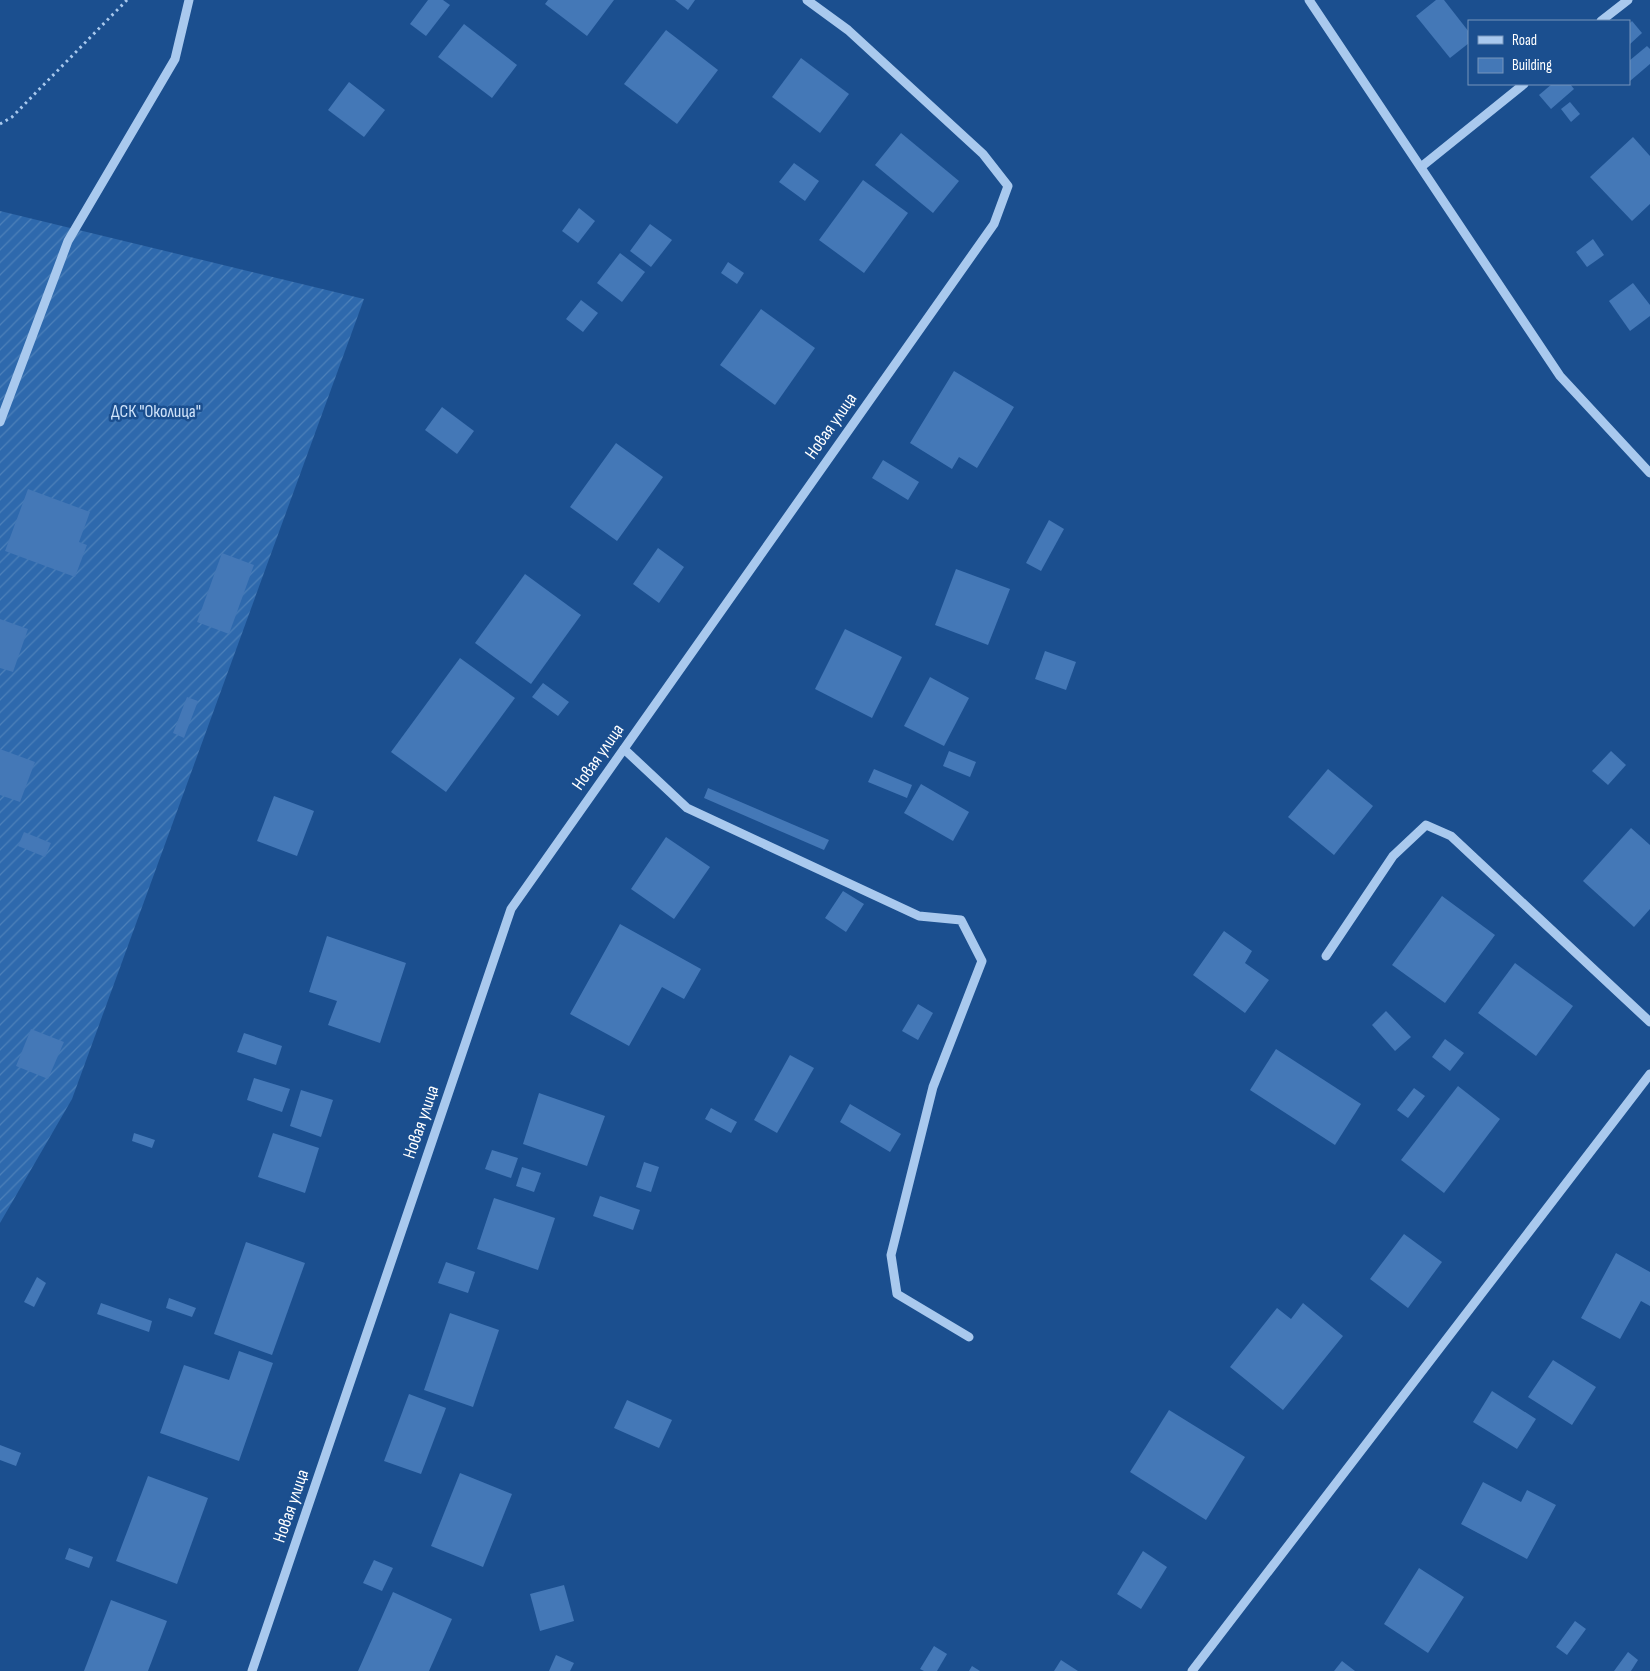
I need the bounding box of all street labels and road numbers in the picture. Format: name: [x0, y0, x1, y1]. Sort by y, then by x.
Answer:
street label: Новая улица: [801, 389, 861, 463]
street label: Новая улица: [568, 720, 628, 794]
street label: Новая улица: [399, 1083, 443, 1161]
street label: Новая улица: [269, 1467, 313, 1545]

